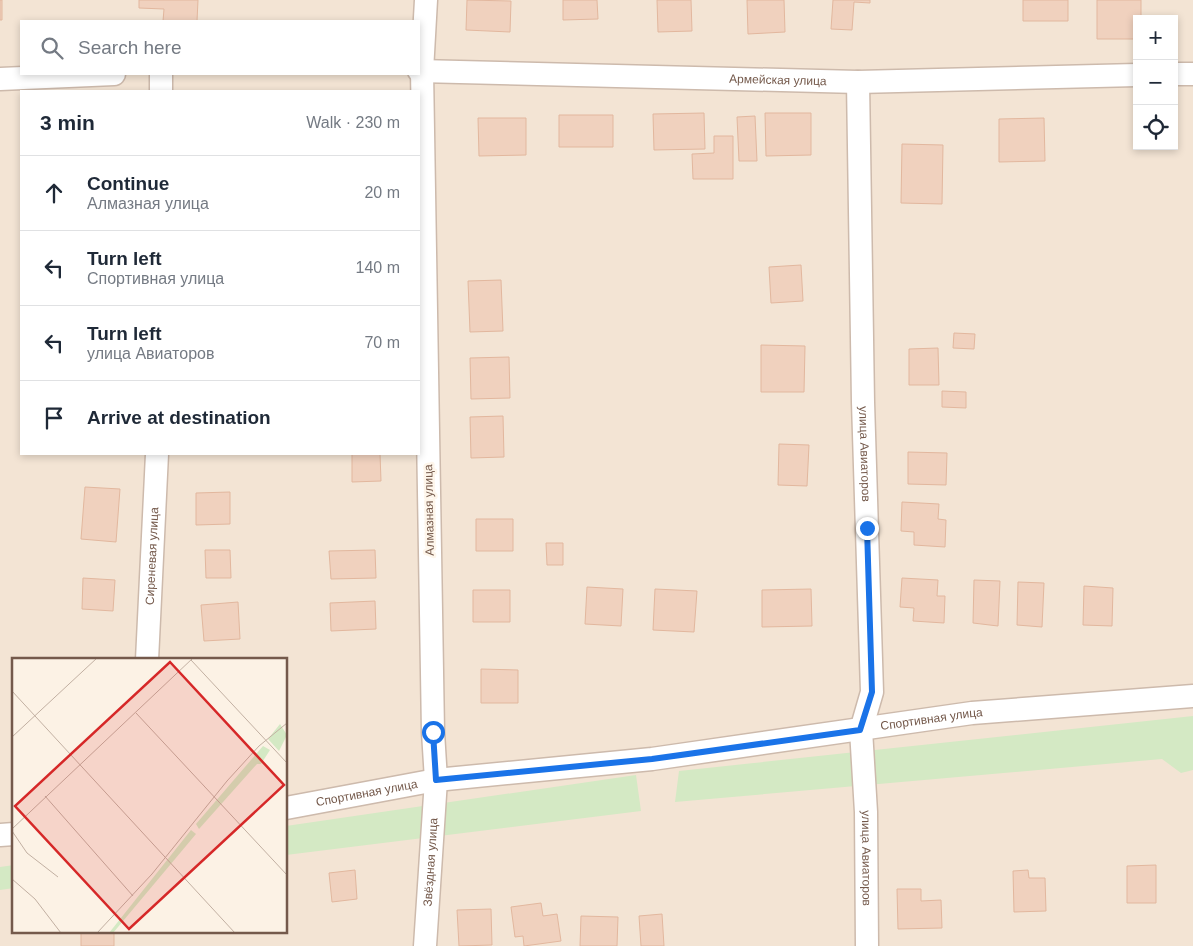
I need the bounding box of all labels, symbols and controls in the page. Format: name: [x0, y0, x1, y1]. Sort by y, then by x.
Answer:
map controls: [1133, 15, 1178, 150]
button: +: [1133, 15, 1178, 60]
search box: [20, 20, 420, 75]
icon: search: [38, 34, 66, 62]
text: Search here: [78, 37, 182, 58]
button: −: [1133, 60, 1178, 105]
street label: Армейская улица: [729, 72, 827, 88]
button: locate: [1133, 105, 1178, 150]
text: 3 min: [40, 111, 95, 134]
text: Walk · 230 m: [306, 114, 400, 131]
text: Continue: [87, 173, 169, 194]
icon: ahead: [40, 179, 68, 207]
text: 20 m: [364, 184, 400, 201]
text: Алмазная улица: [87, 195, 209, 212]
text: Turn left: [87, 248, 162, 269]
icon: left: [40, 254, 68, 282]
text: 140 m: [356, 259, 400, 276]
text: Спортивная улица: [87, 270, 224, 287]
text: Turn left: [87, 323, 162, 344]
icon: left: [40, 329, 68, 357]
text: 70 m: [364, 334, 400, 351]
text: улица Авиаторов: [87, 345, 214, 362]
icon: arrive: [40, 404, 68, 432]
street label: улица Авиаторов: [856, 406, 873, 502]
text: Arrive at destination: [87, 407, 271, 428]
street label: Алмазная улица: [421, 464, 437, 556]
street label: Сиреневая улица: [143, 507, 161, 605]
route end: [856, 517, 879, 540]
inset map: [12, 658, 288, 934]
street label: Спортивная улица: [880, 705, 983, 733]
route start: [422, 721, 445, 744]
street label: Спортивная улица: [315, 777, 419, 809]
street label: улица Авиаторов: [859, 810, 874, 906]
street label: Звёздная улица: [421, 817, 440, 907]

